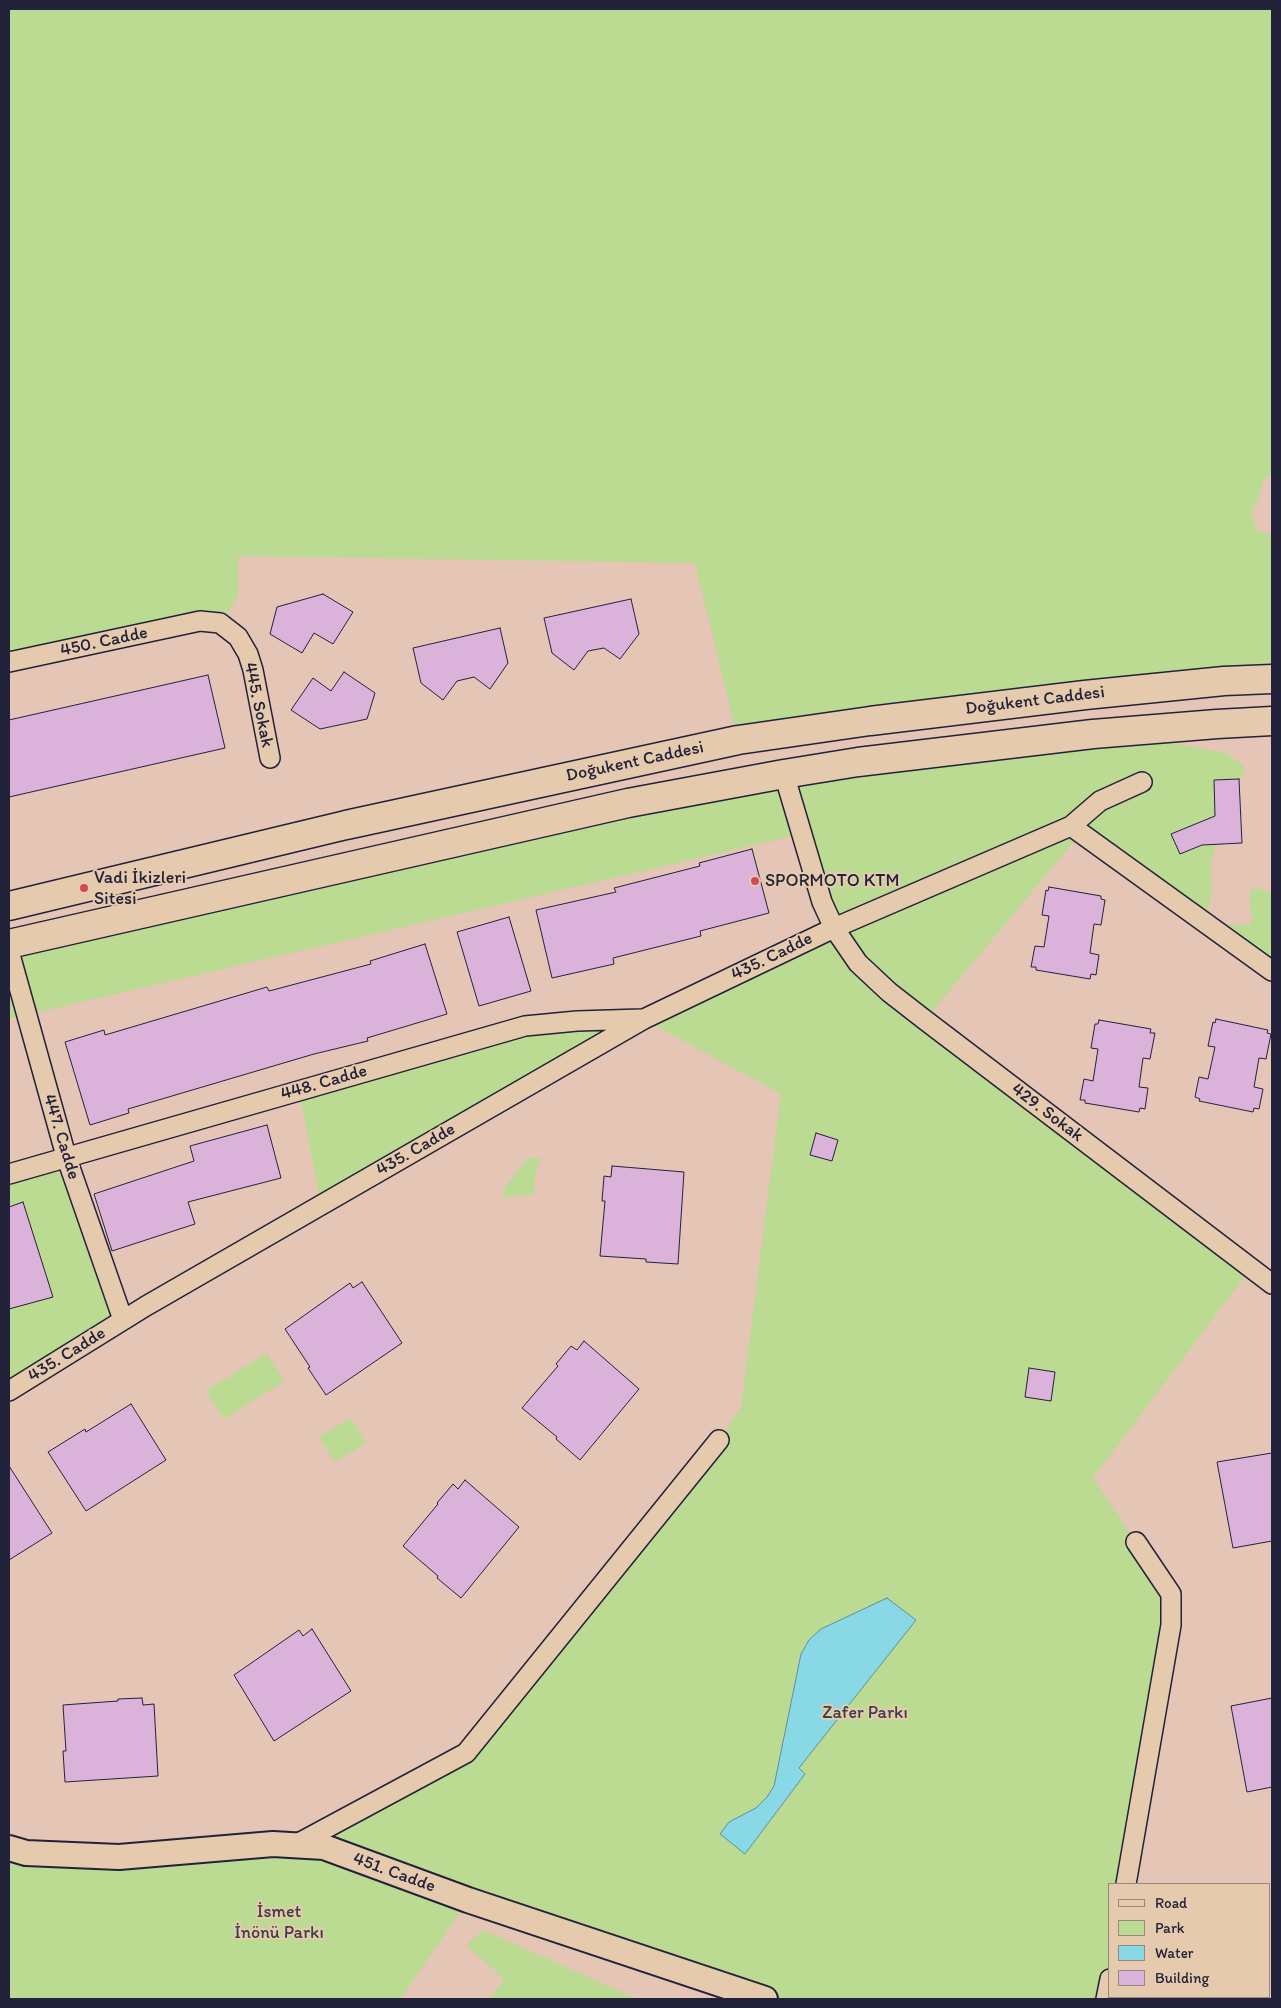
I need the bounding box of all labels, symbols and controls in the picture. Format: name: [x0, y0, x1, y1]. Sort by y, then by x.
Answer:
street label: 450. Cadde: [58, 622, 150, 662]
street label: 445. Sokak: [238, 661, 278, 749]
street label: Doğukent Caddesi: [964, 682, 1106, 720]
street label: Doğukent Caddesi: [564, 737, 706, 787]
place label: Vadi İkizleri Sitesi: [94, 867, 186, 910]
place label: SPORMOTO KTM: [765, 870, 899, 892]
marker: SPORMOTO KTM: [749, 875, 761, 887]
marker: Vadi İkizleri Sitesi: [78, 882, 90, 894]
street label: 435. Cadde: [728, 928, 816, 986]
street label: 448. Cadde: [278, 1060, 370, 1106]
street label: 429. Sokak: [1007, 1079, 1087, 1147]
street label: 447. Cadde: [38, 1092, 84, 1182]
street label: 435. Cadde: [373, 1119, 459, 1181]
street label: 435. Cadde: [24, 1323, 110, 1387]
park label: Zafer Parkı: [822, 1702, 908, 1724]
street label: 451. Cadde: [350, 1848, 438, 1898]
legend: [1108, 1883, 1271, 1998]
text: Road: [1155, 1894, 1187, 1912]
park label: İsmet İnönü Parkı: [234, 1901, 324, 1944]
text: Park: [1155, 1919, 1185, 1937]
text: Water: [1155, 1944, 1193, 1962]
text: Building: [1155, 1969, 1209, 1987]

